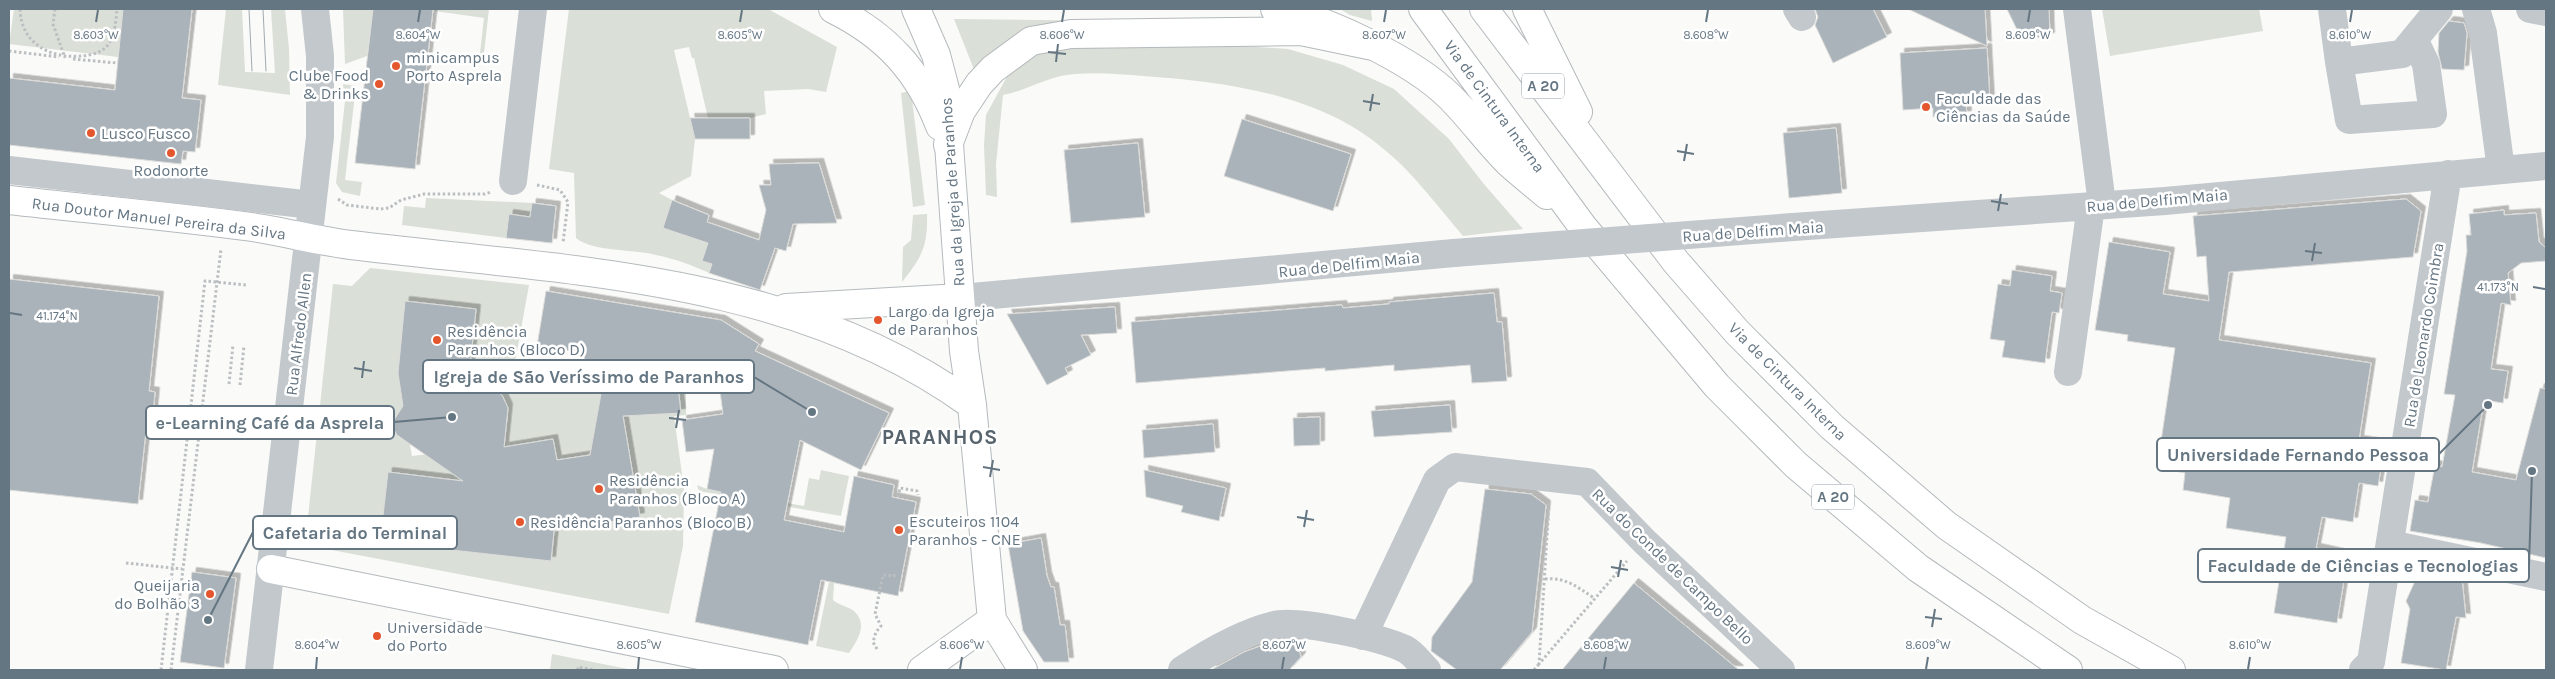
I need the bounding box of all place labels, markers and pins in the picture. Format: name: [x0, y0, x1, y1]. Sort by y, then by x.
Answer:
place label: minicampus Porto Asprela: [406, 48, 502, 85]
marker: minicampus Porto Asprela: [390, 60, 402, 72]
place label: Clube Food & Drinks: [289, 66, 369, 103]
marker: Clube Food & Drinks: [373, 78, 385, 90]
place label: Faculdade das Ciências da Saúde: [1936, 89, 2070, 126]
marker: Faculdade das Ciências da Saúde: [1920, 101, 1932, 113]
place label: Lusco Fusco: [101, 124, 190, 143]
marker: Lusco Fusco: [85, 127, 97, 139]
marker: Rodonorte: [165, 147, 177, 159]
place label: Rodonorte: [133, 161, 209, 180]
place label: Largo da Igreja de Paranhos: [888, 302, 995, 339]
marker: Largo da Igreja de Paranhos: [872, 314, 884, 326]
place label: Residência Paranhos (Bloco D): [447, 322, 585, 359]
marker: Residência Paranhos (Bloco D): [431, 334, 443, 346]
callout: Igreja de São Veríssimo de Paranhos: [423, 360, 754, 393]
callout: e-Learning Café da Asprela: [146, 406, 394, 439]
callout: Universidade Fernando Pessoa: [2157, 438, 2439, 471]
place label: Residência Paranhos (Bloco A): [609, 471, 746, 508]
marker: Residência Paranhos (Bloco A): [593, 483, 605, 495]
place label: Escuteiros 1104 Paranhos - CNE: [909, 512, 1021, 549]
place label: Residência Paranhos (Bloco B): [530, 513, 752, 532]
callout: Cafetaria do Terminal: [253, 516, 457, 549]
marker: Residência Paranhos (Bloco B): [514, 516, 526, 528]
marker: Escuteiros 1104 Paranhos - CNE: [893, 524, 905, 536]
callout: Faculdade de Ciências e Tecnologias: [2198, 549, 2529, 582]
place label: Queijaria do Bolhão 3: [114, 576, 200, 613]
marker: Queijaria do Bolhão 3: [204, 588, 216, 600]
place label: Universidade do Porto: [387, 618, 483, 655]
marker: Universidade do Porto: [371, 630, 383, 642]

